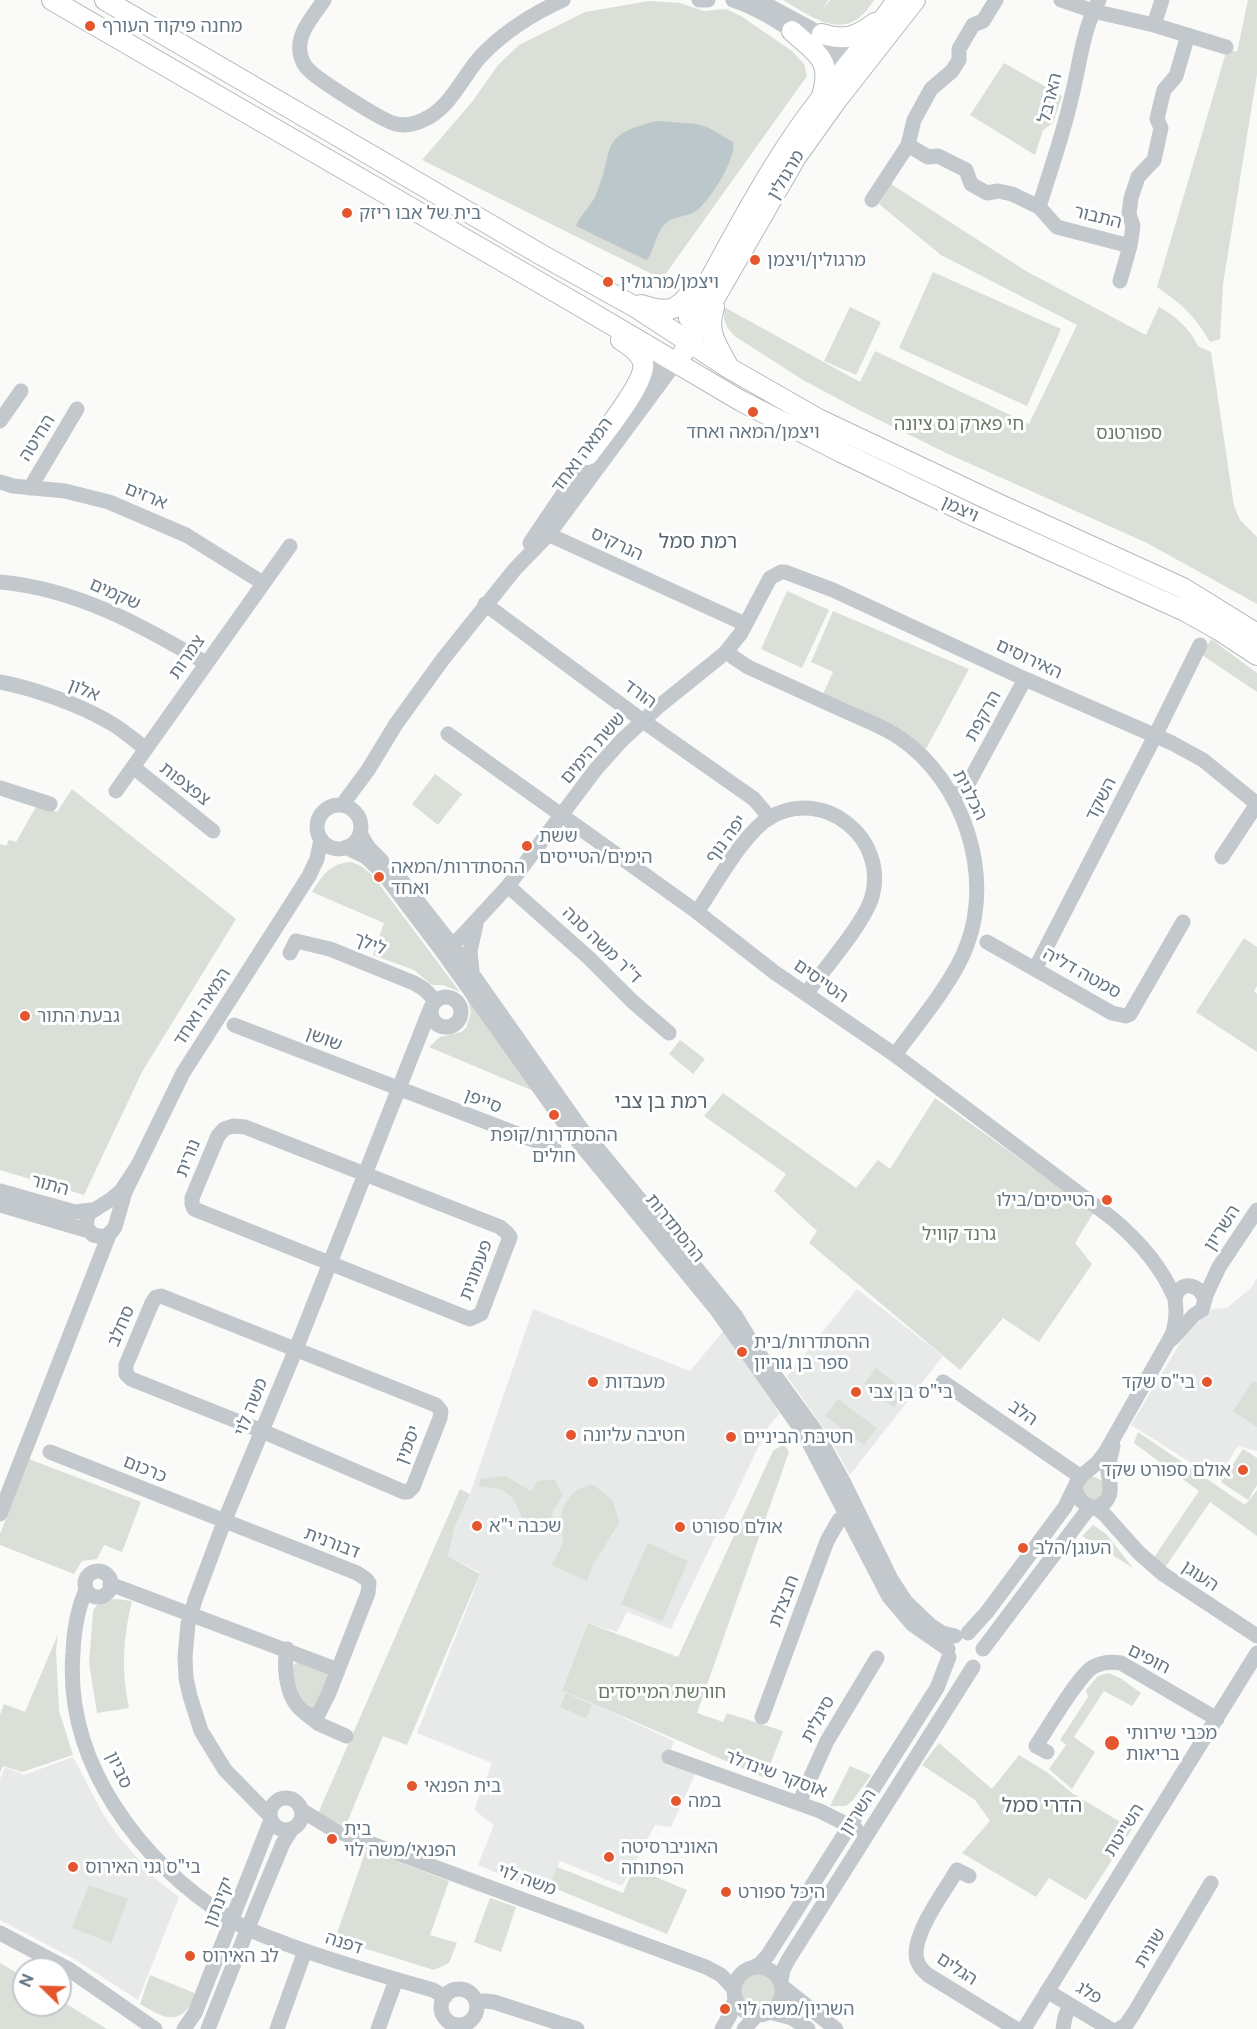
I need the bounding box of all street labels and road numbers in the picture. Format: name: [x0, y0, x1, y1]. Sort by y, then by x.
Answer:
street label: הארבל: [1033, 71, 1067, 125]
street label: מרגולין: [763, 146, 809, 204]
street label: התבור: [1072, 201, 1124, 233]
street label: החיטה: [14, 411, 60, 465]
street label: המאה ואחד: [547, 413, 617, 497]
street label: ארזים: [122, 478, 170, 514]
street label: ויצמן: [938, 491, 982, 527]
street label: הנרקיס: [587, 522, 647, 566]
street label: שקמים: [86, 573, 144, 615]
street label: צמרות: [164, 631, 210, 683]
street label: האירוסים: [992, 634, 1066, 684]
street label: אלון: [65, 674, 103, 706]
street label: הורד: [619, 675, 661, 713]
street label: הרקפת: [960, 687, 1006, 745]
street label: ששת הימים: [556, 708, 630, 788]
street label: צפצפות: [155, 757, 215, 811]
street label: הכלנית: [948, 766, 992, 824]
street label: השקד: [1081, 774, 1121, 824]
street label: יפה נוף: [701, 811, 751, 867]
street label: ד"ר משה סנה: [558, 902, 646, 988]
street label: לילך: [351, 928, 389, 960]
street label: סמטה דליה: [1039, 943, 1125, 1003]
street label: הטייסים: [789, 954, 853, 1008]
street label: המאה ואחד: [169, 964, 235, 1050]
street label: שושן: [303, 1022, 345, 1056]
street label: סייפן: [461, 1084, 505, 1118]
street label: נורית: [171, 1136, 205, 1180]
street label: התור: [29, 1170, 71, 1200]
street label: ההסתדרות: [641, 1189, 709, 1267]
street label: השריון: [1199, 1201, 1245, 1255]
street label: פעמונית: [455, 1237, 497, 1303]
street label: סחלב: [103, 1302, 139, 1350]
street label: משה לוי: [230, 1375, 272, 1439]
street label: הלב: [1004, 1395, 1042, 1431]
street label: יסמין: [391, 1423, 425, 1467]
street label: כרכום: [120, 1451, 170, 1487]
street label: דבורנית: [301, 1523, 363, 1563]
street label: העוגן: [1177, 1556, 1223, 1596]
street label: חבצלת: [764, 1572, 804, 1630]
street label: חופים: [1124, 1639, 1174, 1679]
street label: סיגלית: [796, 1692, 840, 1746]
street label: אוסקר שינדלר: [722, 1746, 830, 1802]
street label: סביון: [101, 1748, 137, 1792]
street label: השריון: [835, 1785, 881, 1839]
street label: השייטת: [1099, 1799, 1149, 1861]
street label: משה לוי: [495, 1859, 559, 1901]
street label: יקינתון: [199, 1874, 239, 1930]
street label: שונית: [1130, 1924, 1170, 1972]
street label: דפנה: [323, 1927, 365, 1959]
street label: הגלים: [933, 1948, 981, 1990]
street label: פלג: [1072, 1977, 1106, 2009]

